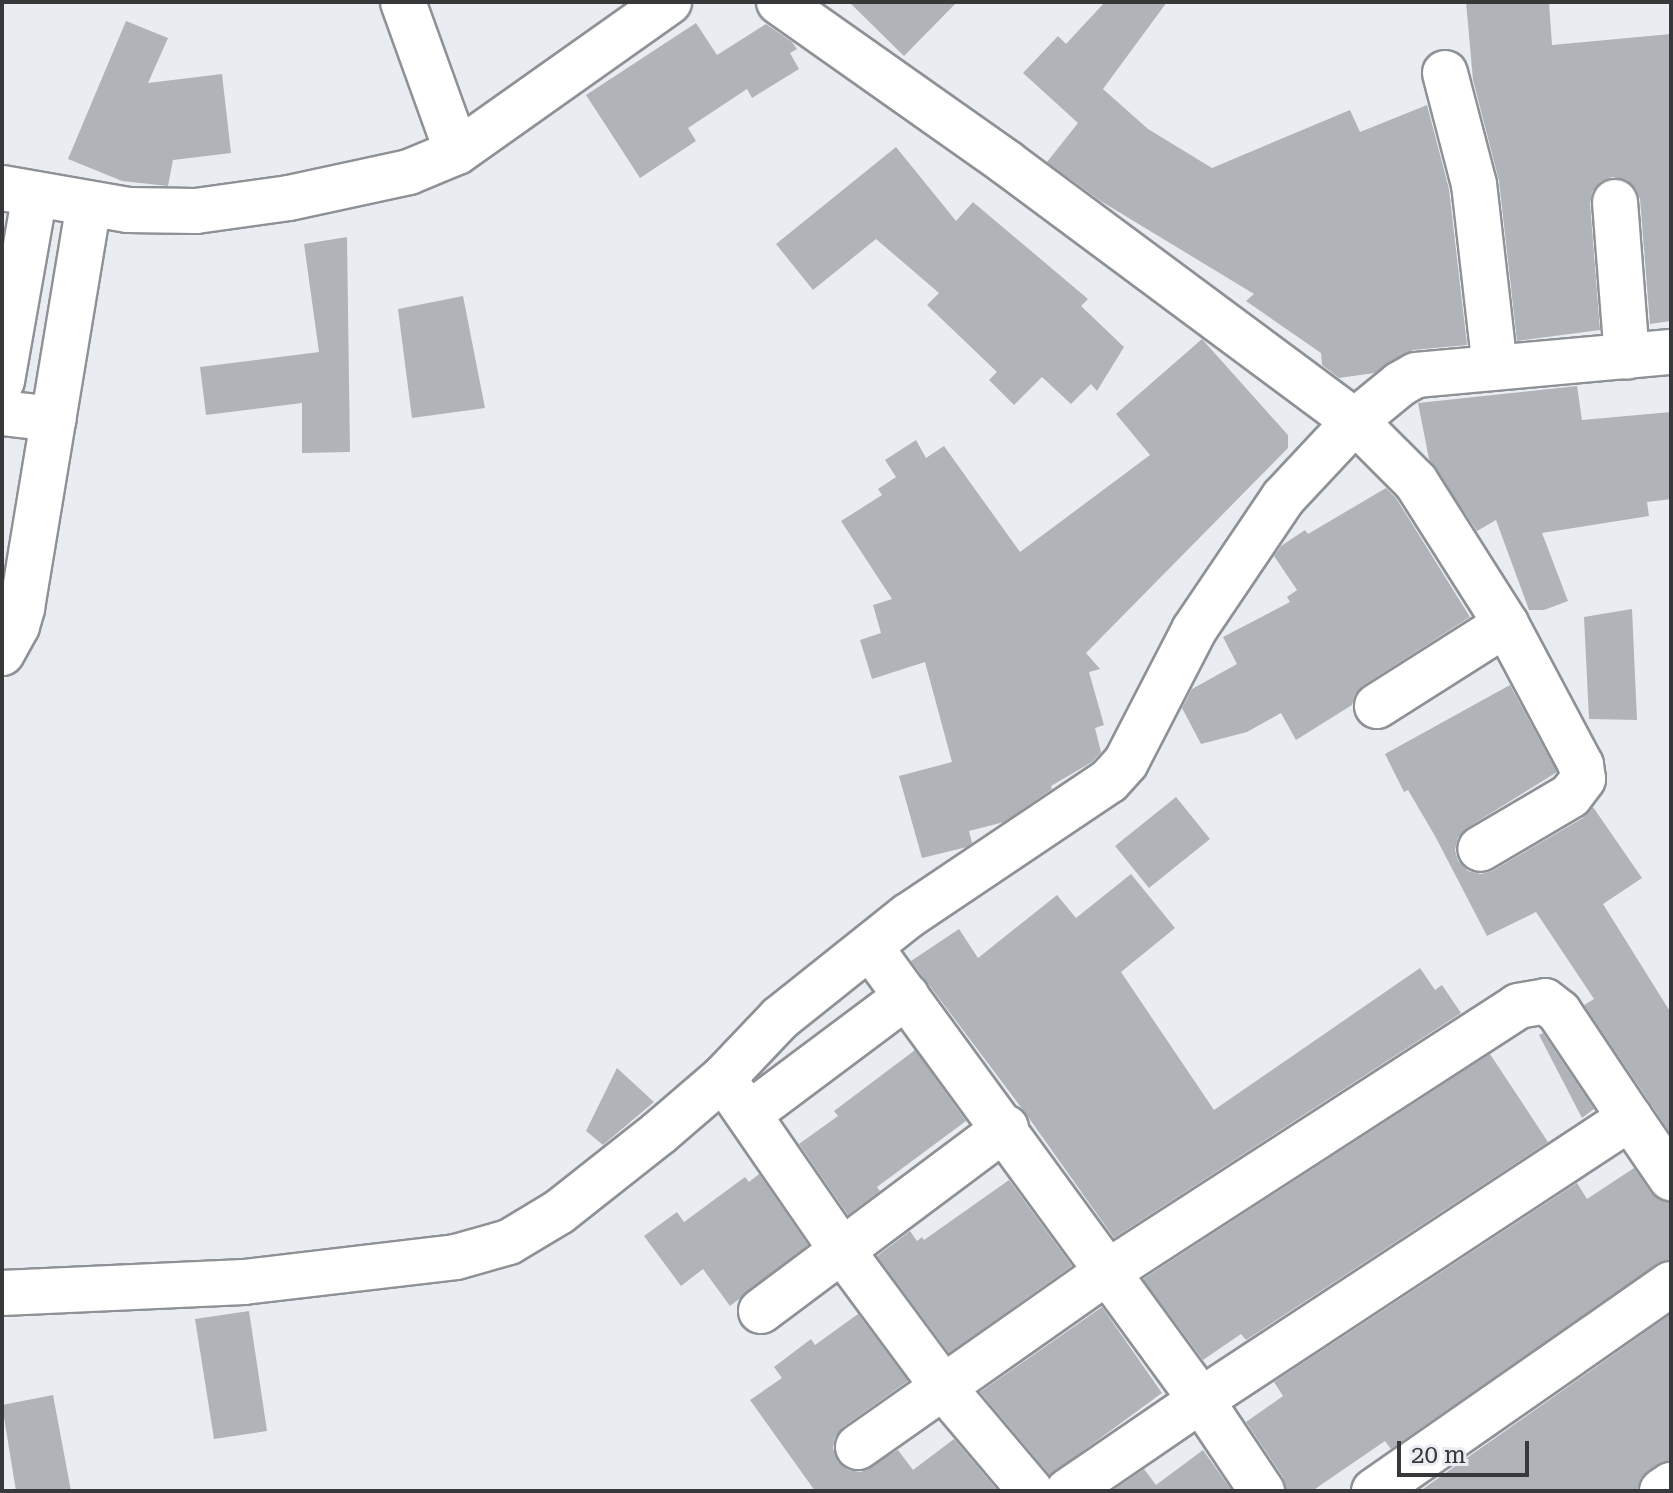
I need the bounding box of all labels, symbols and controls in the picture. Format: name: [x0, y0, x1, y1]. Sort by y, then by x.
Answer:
scale bar: [1401, 1425, 1533, 1475]
text: 20 m: [1411, 1441, 1466, 1469]

